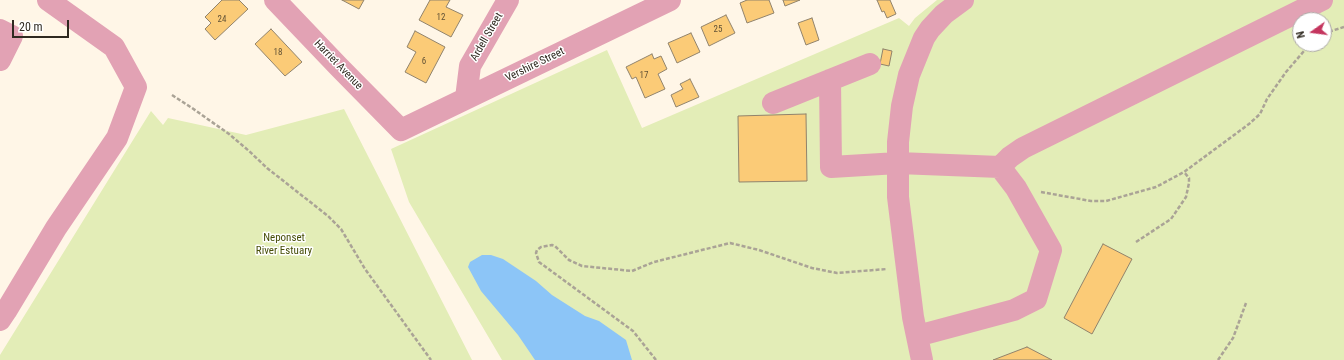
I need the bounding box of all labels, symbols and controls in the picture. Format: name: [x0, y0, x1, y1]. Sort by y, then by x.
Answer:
street label: Ardell Street: [468, 11, 506, 63]
scale bar: [14, 12, 71, 38]
north arrow: [1292, 12, 1332, 52]
house number: 12: [437, 13, 445, 23]
house number: 24: [218, 15, 226, 25]
text: 20 m: [19, 20, 43, 34]
house number: 25: [714, 25, 722, 35]
text: N: [1294, 30, 1308, 40]
street label: Harriet Avenue: [311, 37, 365, 93]
street label: Vershire Street: [503, 45, 567, 85]
house number: 18: [274, 48, 282, 58]
house number: 6: [422, 57, 426, 67]
house number: 17: [640, 71, 648, 81]
park label: Neponset River Estuary: [256, 231, 312, 257]

